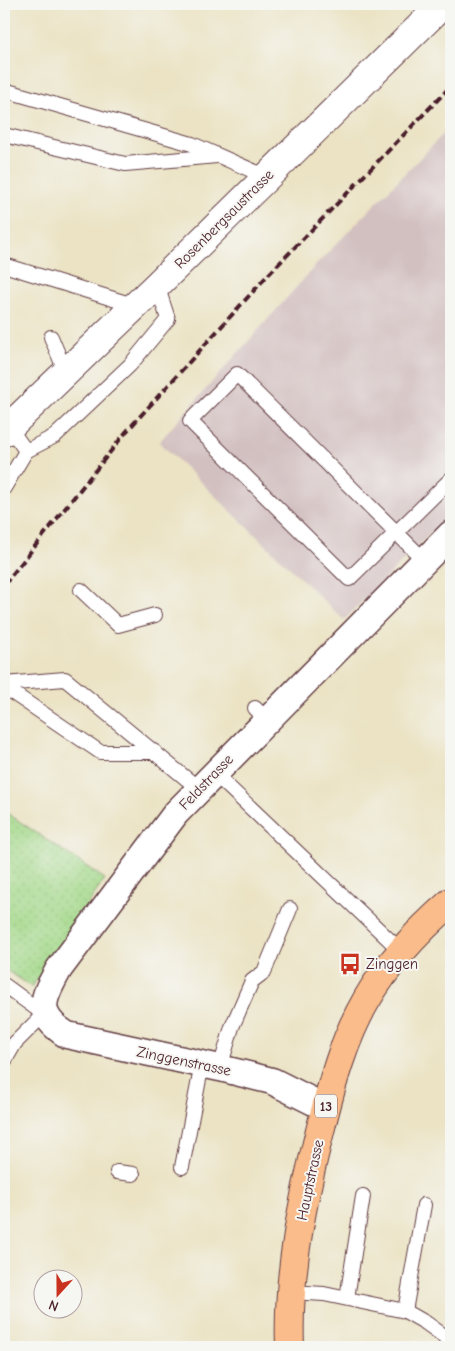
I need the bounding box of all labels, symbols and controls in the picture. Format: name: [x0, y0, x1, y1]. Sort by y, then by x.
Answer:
street label: Rosenbergsaustrasse: [171, 165, 278, 272]
street label: Feldstrasse: [175, 750, 237, 814]
bus stop icon: Zinggen: [337, 951, 363, 977]
place label: Zinggen: [366, 955, 418, 973]
street label: Zinggenstrasse: [135, 1042, 233, 1080]
road number: 13: [315, 1094, 337, 1118]
street label: Hauptstrasse: [293, 1137, 327, 1222]
north arrow: [32, 1268, 82, 1318]
text: N: [46, 1296, 61, 1315]

